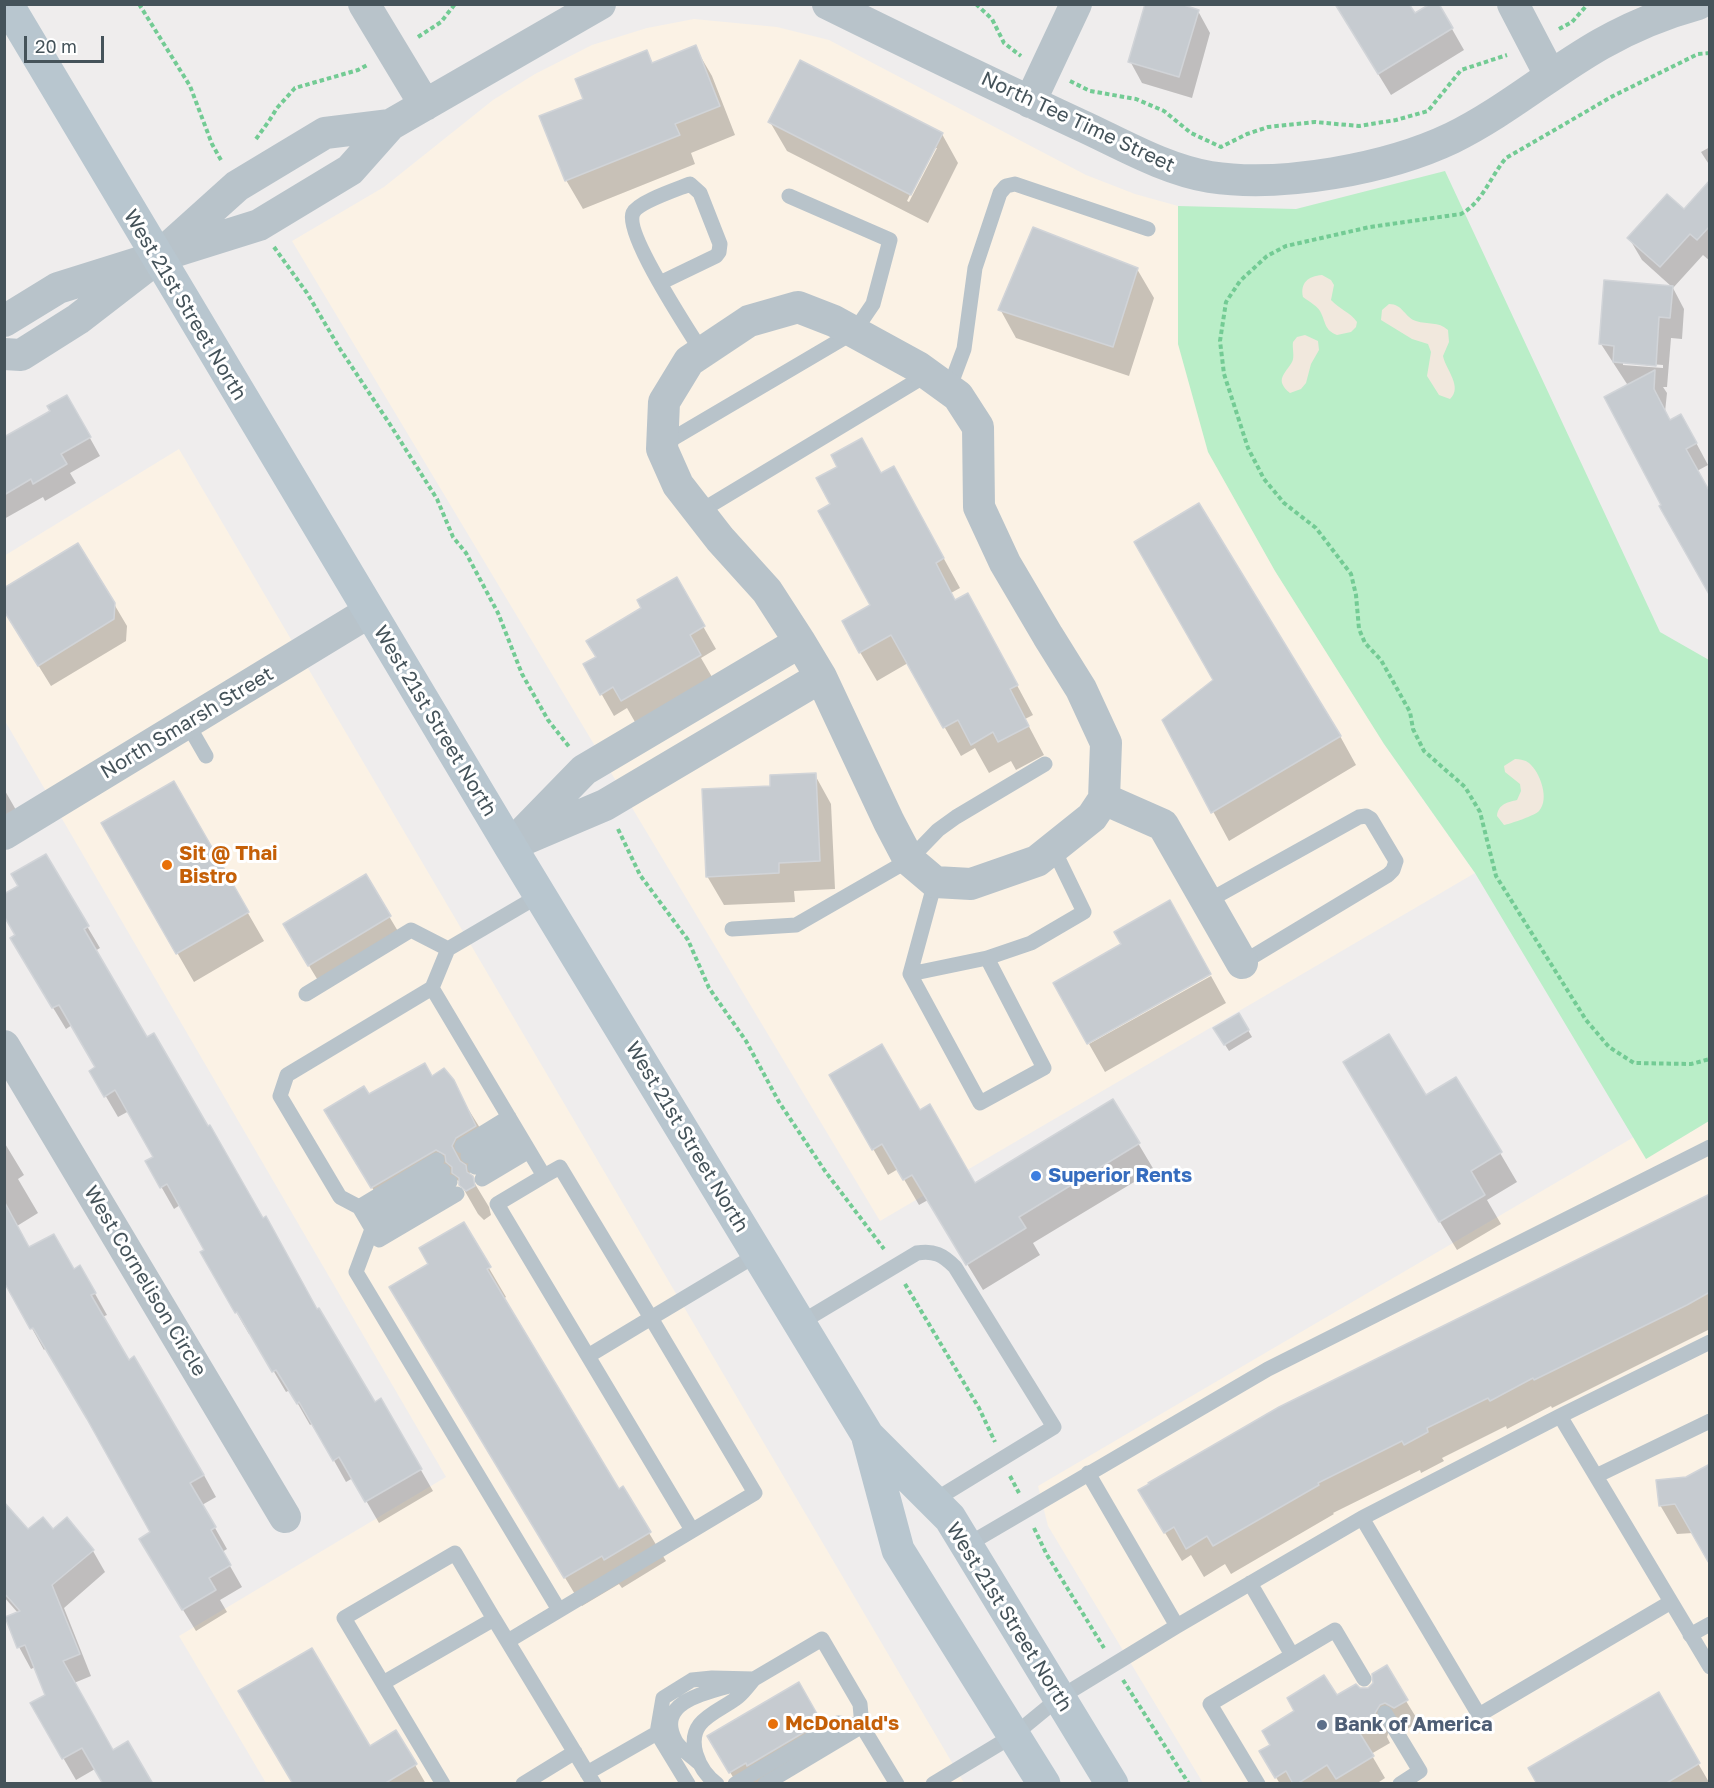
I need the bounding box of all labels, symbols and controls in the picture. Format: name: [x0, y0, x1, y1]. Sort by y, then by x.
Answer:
scale bar: [27, 24, 106, 62]
text: 20 m: [35, 35, 77, 57]
street label: North Tee Time Street: [977, 67, 1179, 177]
street label: West 21st Street North: [118, 205, 252, 405]
street label: West 21st Street North: [368, 621, 502, 821]
street label: North Smarsh Street: [96, 662, 278, 784]
place label: Sit @ Thai Bistro: [179, 842, 277, 889]
marker: Sit @ Thai Bistro: [160, 858, 174, 872]
street label: West 21st Street North: [620, 1037, 754, 1237]
place label: Superior Rents: [1048, 1164, 1192, 1188]
marker: Superior Rents: [1029, 1169, 1043, 1183]
street label: West Cornelison Circle: [79, 1181, 211, 1381]
street label: West 21st Street North: [941, 1518, 1077, 1716]
place label: McDonald's: [785, 1712, 899, 1736]
place label: Bank of America: [1334, 1713, 1492, 1737]
marker: McDonald's: [766, 1717, 780, 1731]
marker: Bank of America: [1315, 1718, 1329, 1732]

